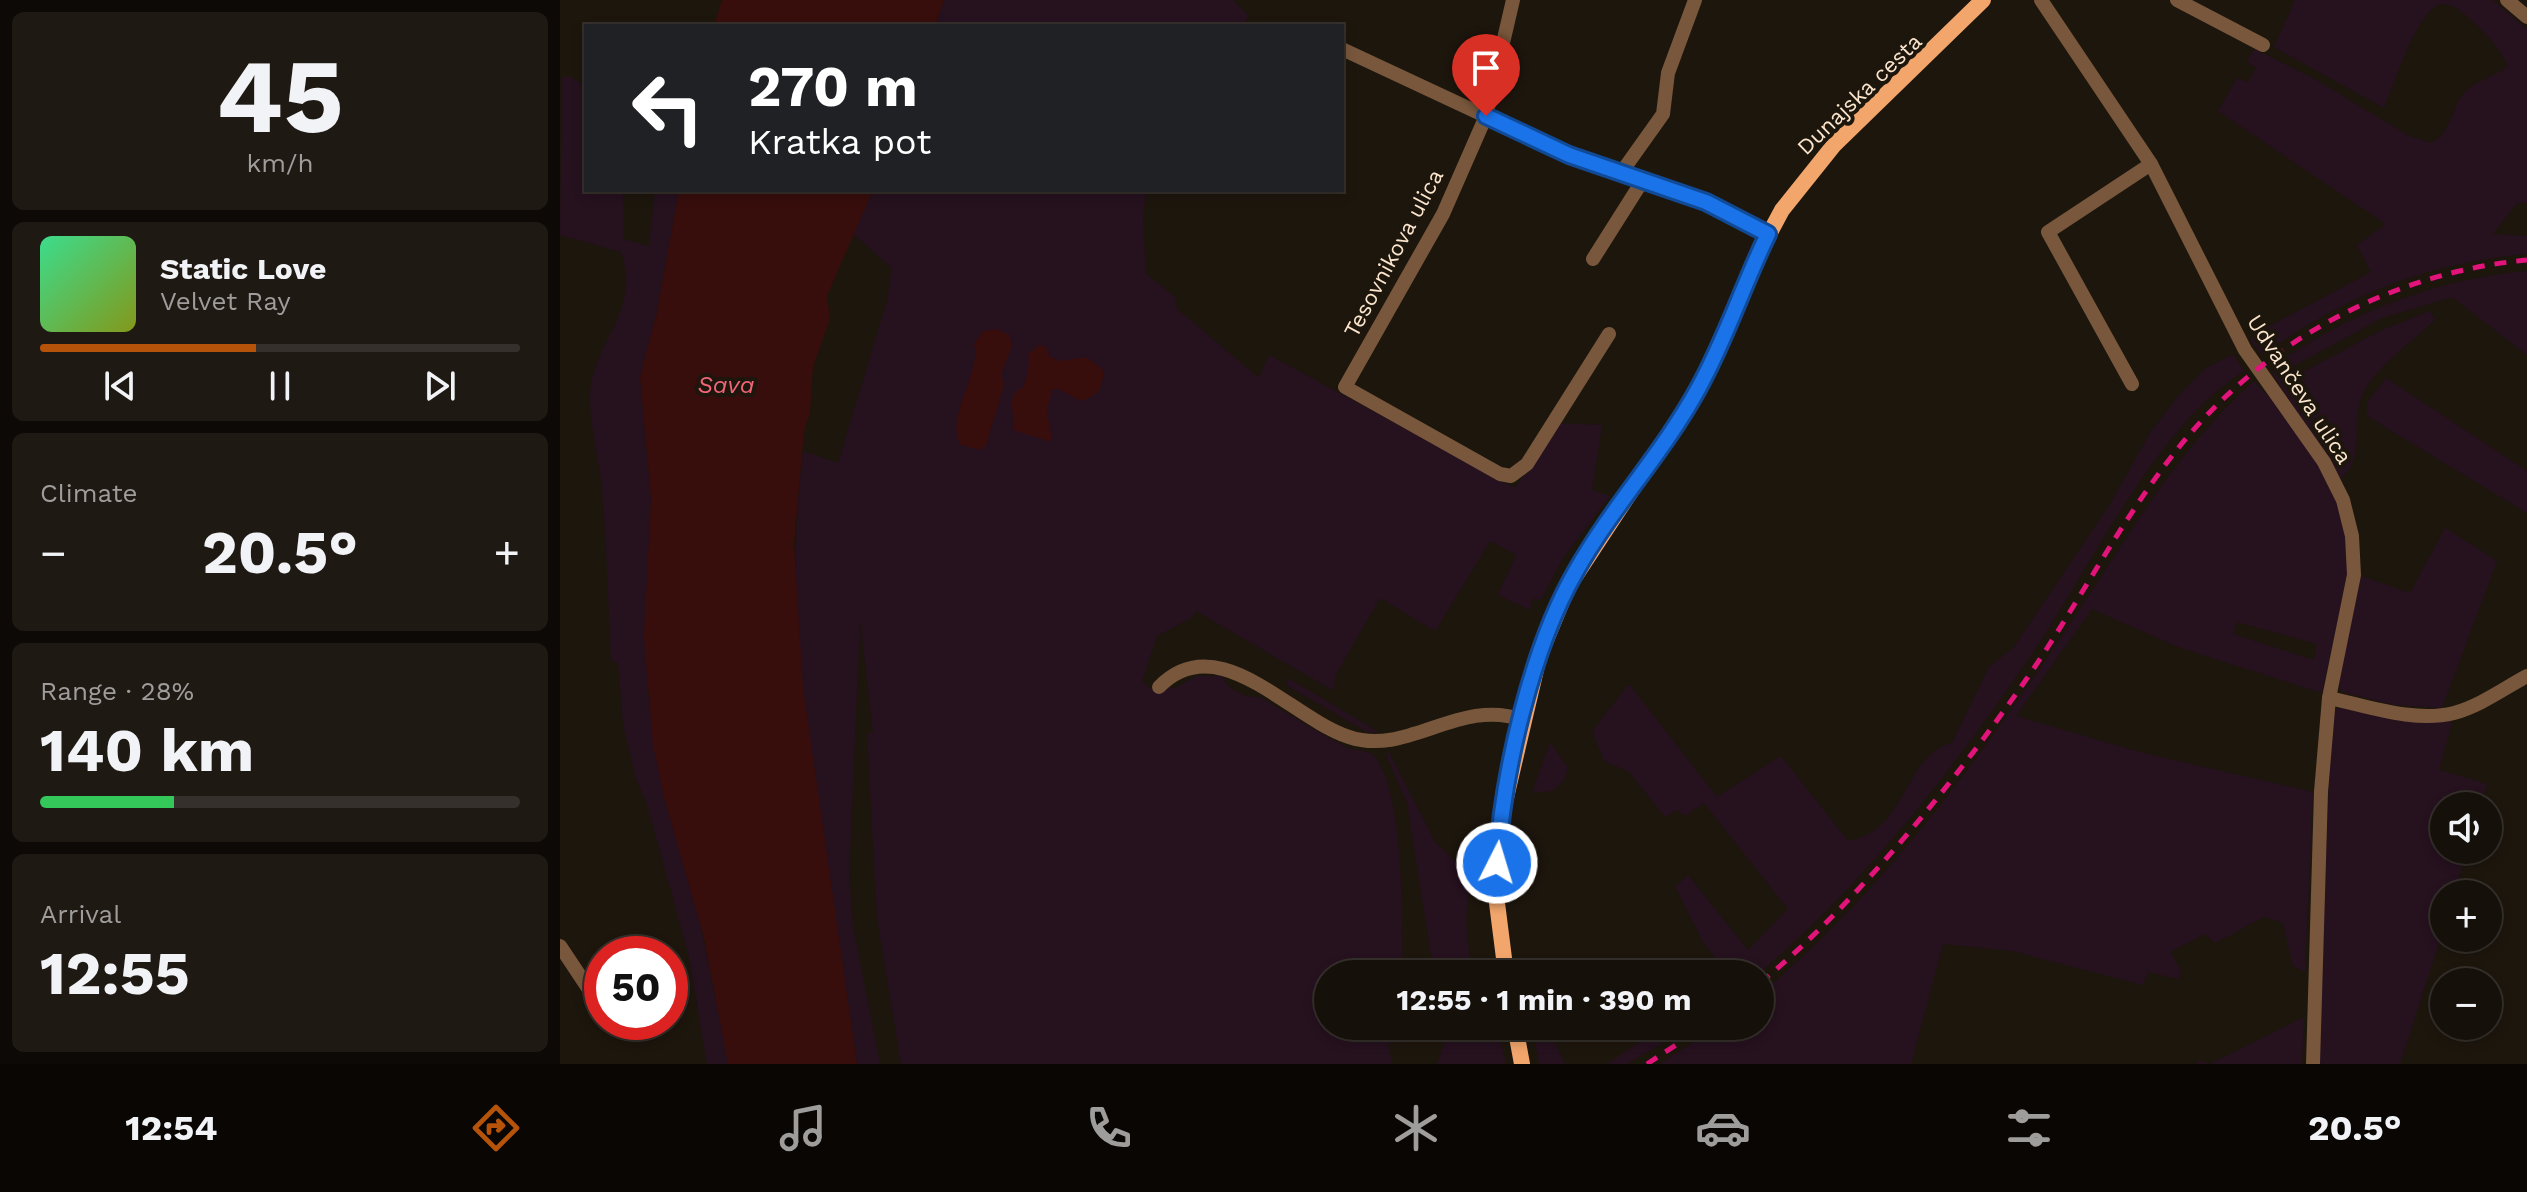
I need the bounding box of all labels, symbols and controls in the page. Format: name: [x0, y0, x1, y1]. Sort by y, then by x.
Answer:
street label: Dunajska cesta: [1792, 29, 1927, 160]
pin: [1452, 34, 1520, 116]
text: 45: [216, 35, 344, 157]
icon: arrive: [1464, 46, 1508, 90]
text: 270 m: [748, 54, 918, 120]
icon: left: [616, 56, 720, 160]
text: Kratka pot: [748, 121, 931, 163]
text: km/h: [247, 148, 313, 178]
street label: Tesovnikova ulica: [1339, 165, 1448, 341]
text: Static Love: [160, 251, 326, 286]
text: Velvet Ray: [160, 286, 291, 316]
street label: Udvančeva ulica: [2242, 310, 2357, 468]
icon: previous: [98, 364, 142, 408]
icon: pause: [258, 364, 302, 408]
icon: next: [418, 364, 462, 408]
water label: Sava: [697, 371, 755, 399]
text: Climate: [40, 478, 138, 508]
text: 20.5°: [202, 517, 358, 588]
text: −: [40, 527, 67, 579]
text: +: [493, 527, 520, 579]
text: Range · 28%: [40, 676, 194, 706]
text: 140 km: [40, 715, 254, 786]
map controls: [2430, 792, 2502, 1040]
button: sound: [2430, 792, 2502, 864]
position arrow: [1455, 821, 1539, 905]
button: +: [2430, 880, 2502, 952]
text: Arrival: [40, 899, 121, 929]
speed limit sign: 50: [584, 936, 688, 1040]
text: 12:55: [40, 938, 190, 1009]
button: −: [2430, 968, 2502, 1040]
text: 12:55 · 1 min · 390 m: [1397, 982, 1691, 1017]
icon: directions: [468, 1100, 524, 1156]
icon: music: [775, 1100, 831, 1156]
icon: phone: [1081, 1100, 1137, 1156]
icon: climate: [1388, 1100, 1444, 1156]
icon: car: [1695, 1100, 1751, 1156]
icon: filters: [2001, 1100, 2057, 1156]
text: 12:54: [125, 1107, 217, 1149]
text: 20.5°: [2308, 1107, 2402, 1149]

